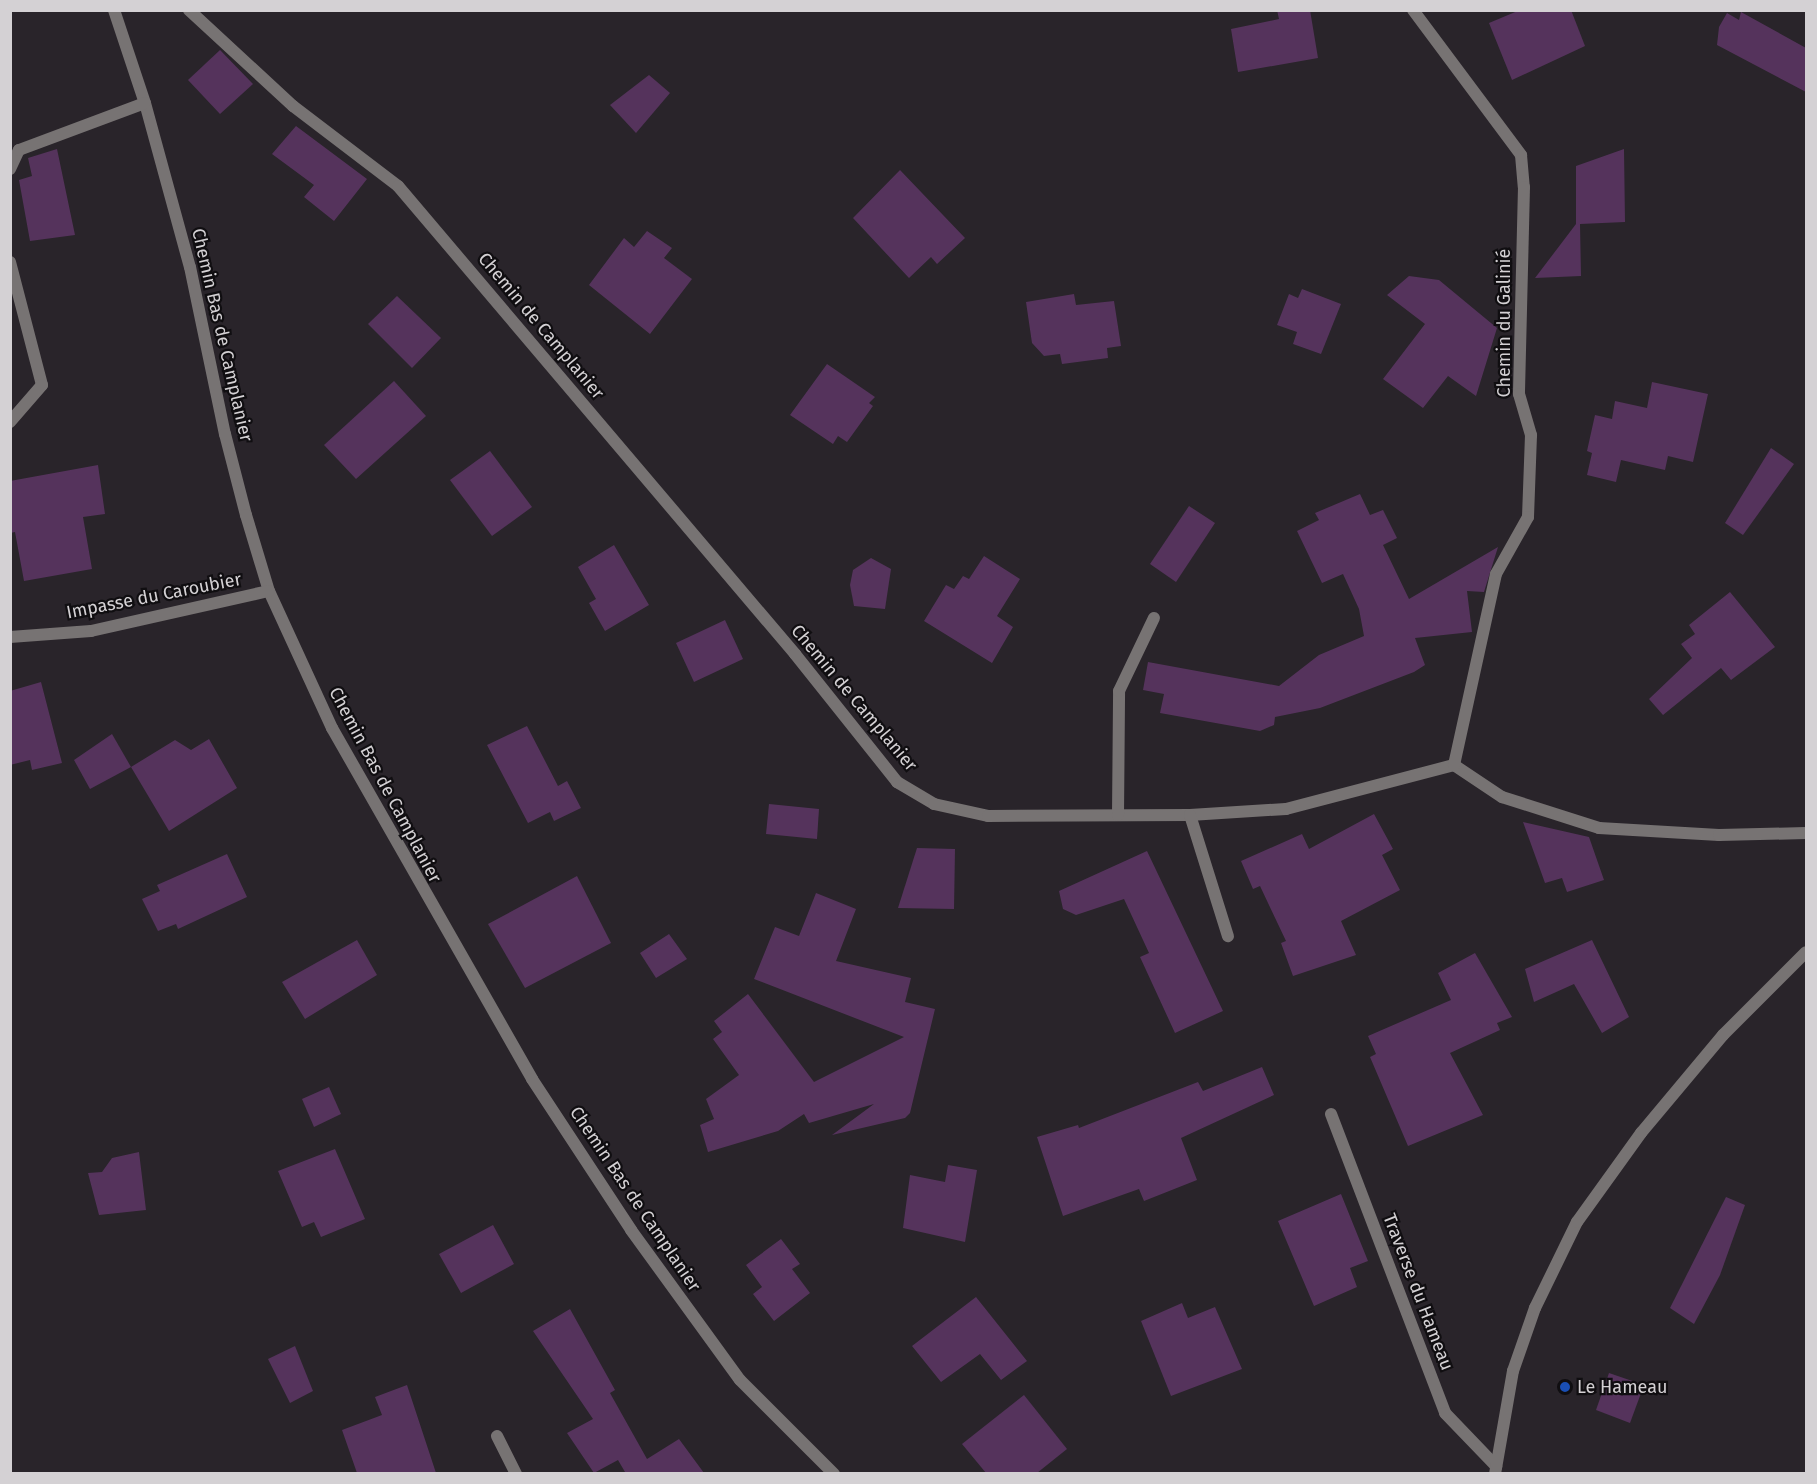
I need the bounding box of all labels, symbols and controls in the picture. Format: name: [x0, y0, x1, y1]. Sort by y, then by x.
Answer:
street label: Chemin Bas de Camplanier: [187, 226, 257, 444]
street label: Chemin de Camplanier: [473, 248, 609, 404]
street label: Chemin du Galinié: [1493, 249, 1515, 397]
street label: Impasse du Caroubier: [65, 568, 243, 624]
street label: Chemin de Camplanier: [786, 620, 922, 776]
street label: Chemin Bas de Camplanier: [324, 684, 446, 886]
street label: Chemin Bas de Camplanier: [565, 1102, 705, 1296]
street label: Traverse du Hameau: [1378, 1211, 1458, 1373]
place label: Le Hameau: [1577, 1376, 1667, 1398]
marker: Le Hameau: [1558, 1380, 1572, 1394]

